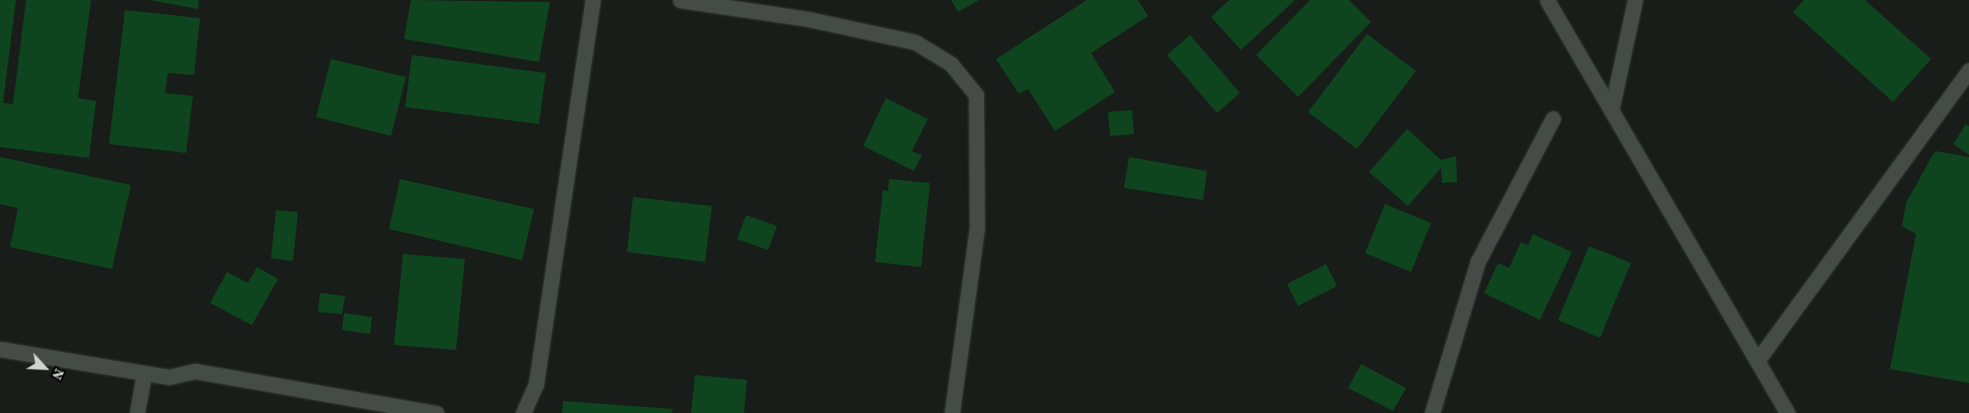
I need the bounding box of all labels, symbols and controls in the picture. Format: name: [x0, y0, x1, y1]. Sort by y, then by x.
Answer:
north arrow: [20, 343, 70, 393]
text: N: [47, 365, 70, 383]

